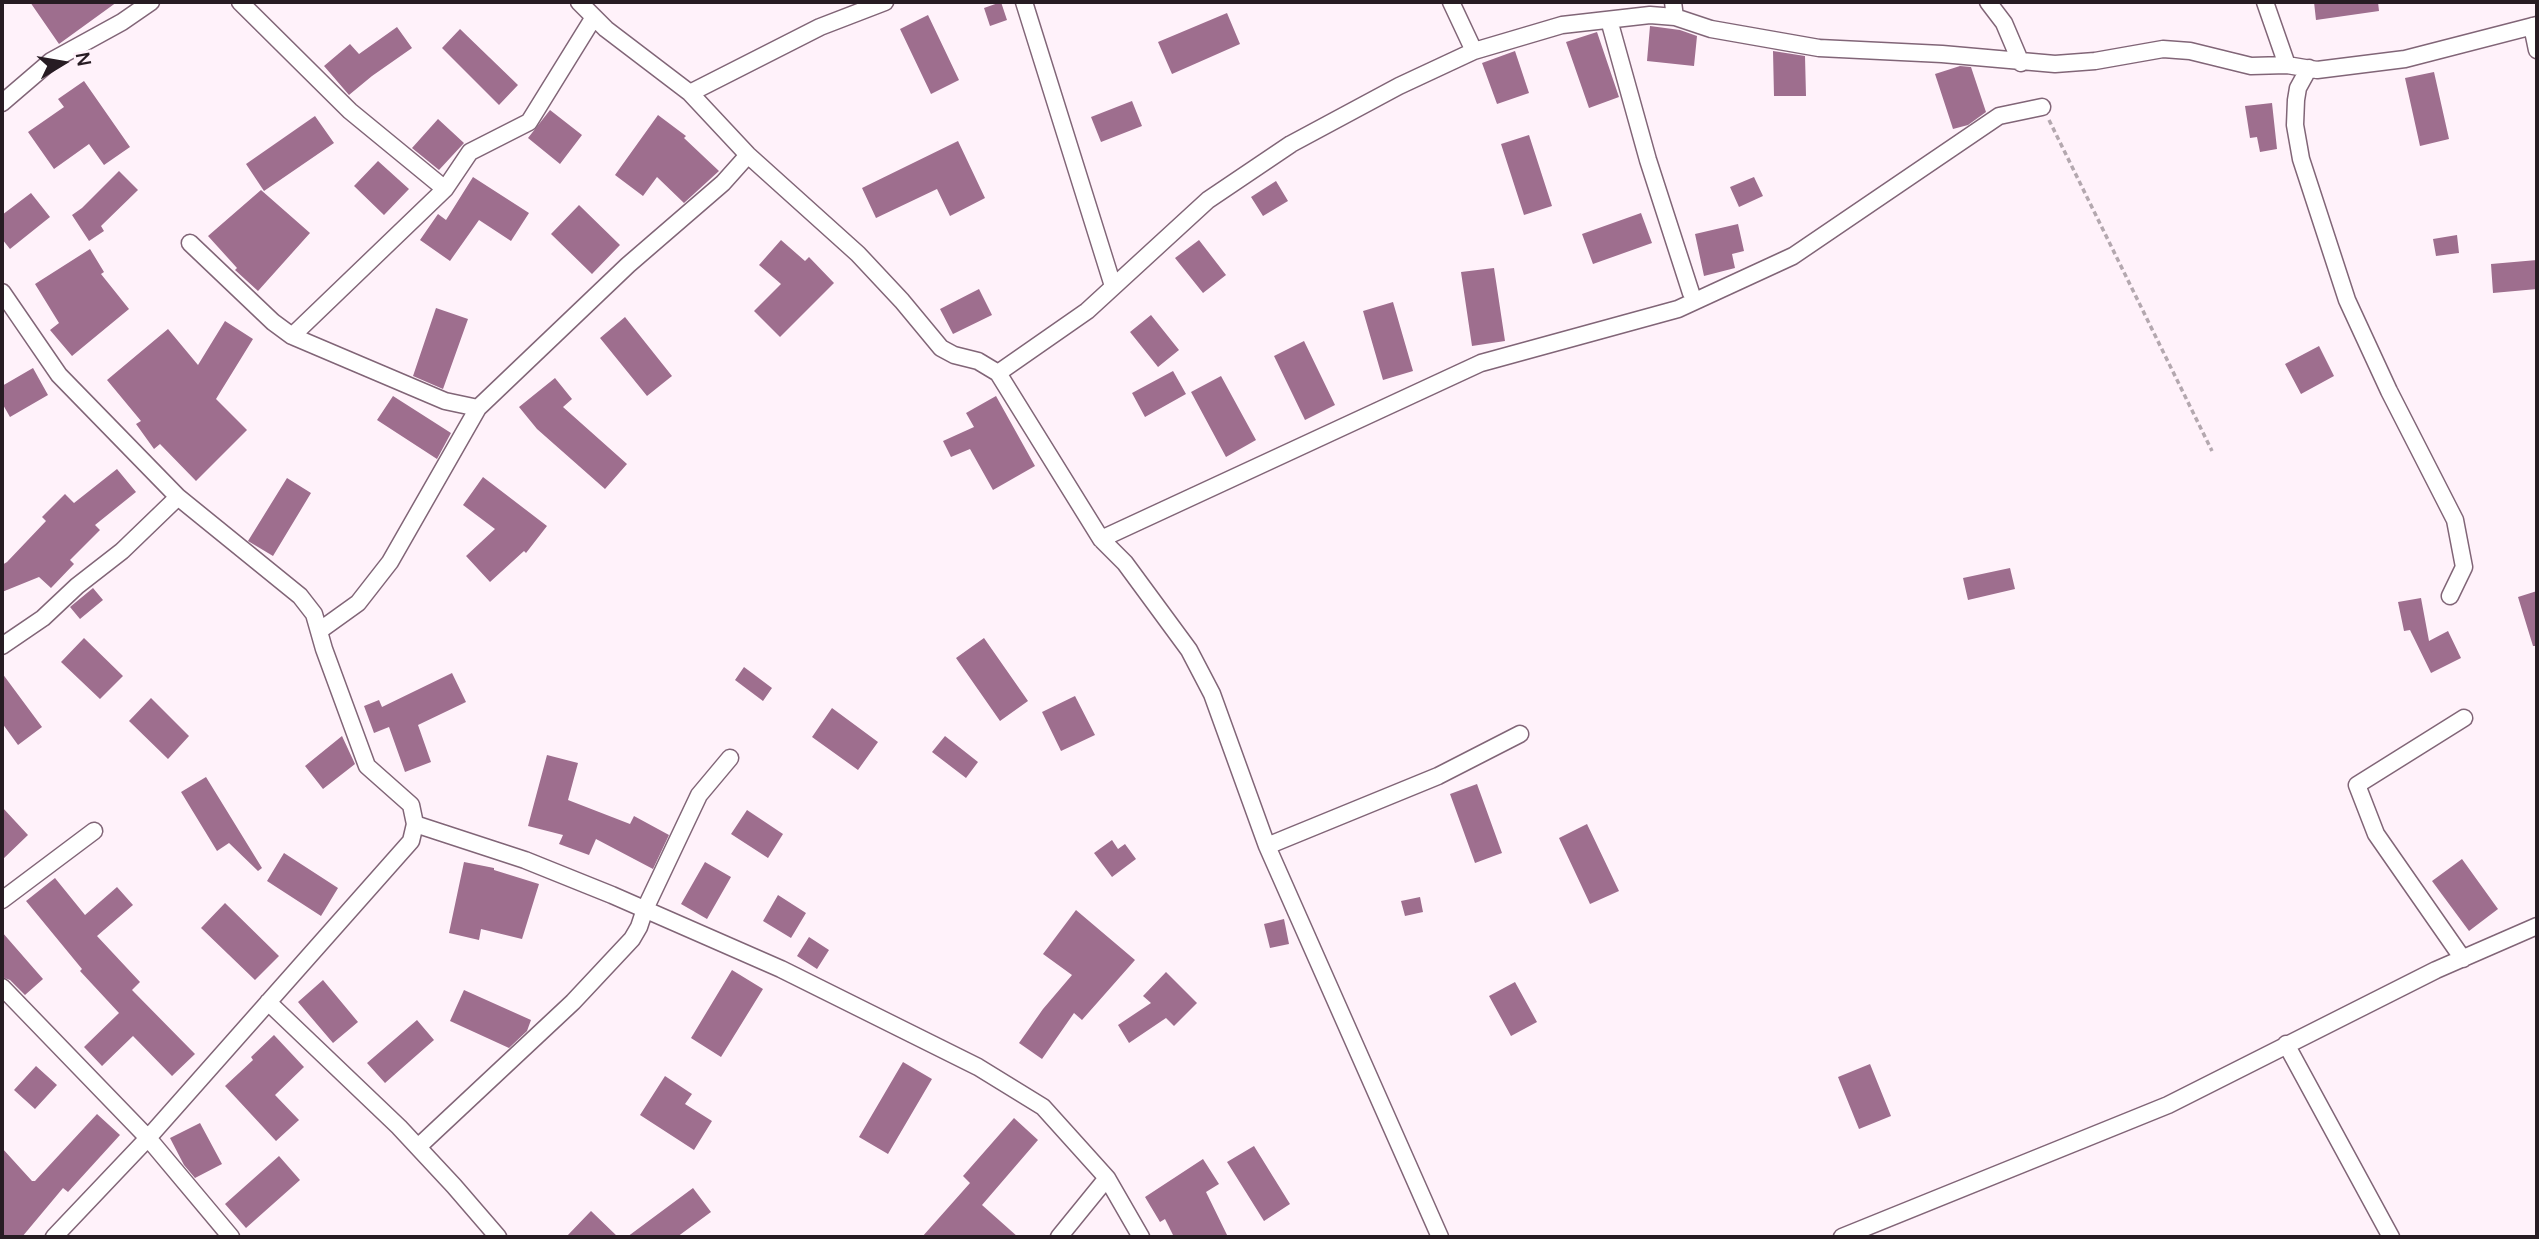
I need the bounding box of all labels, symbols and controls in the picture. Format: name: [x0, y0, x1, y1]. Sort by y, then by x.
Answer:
north arrow: [28, 28, 98, 98]
text: N: [70, 50, 98, 68]

